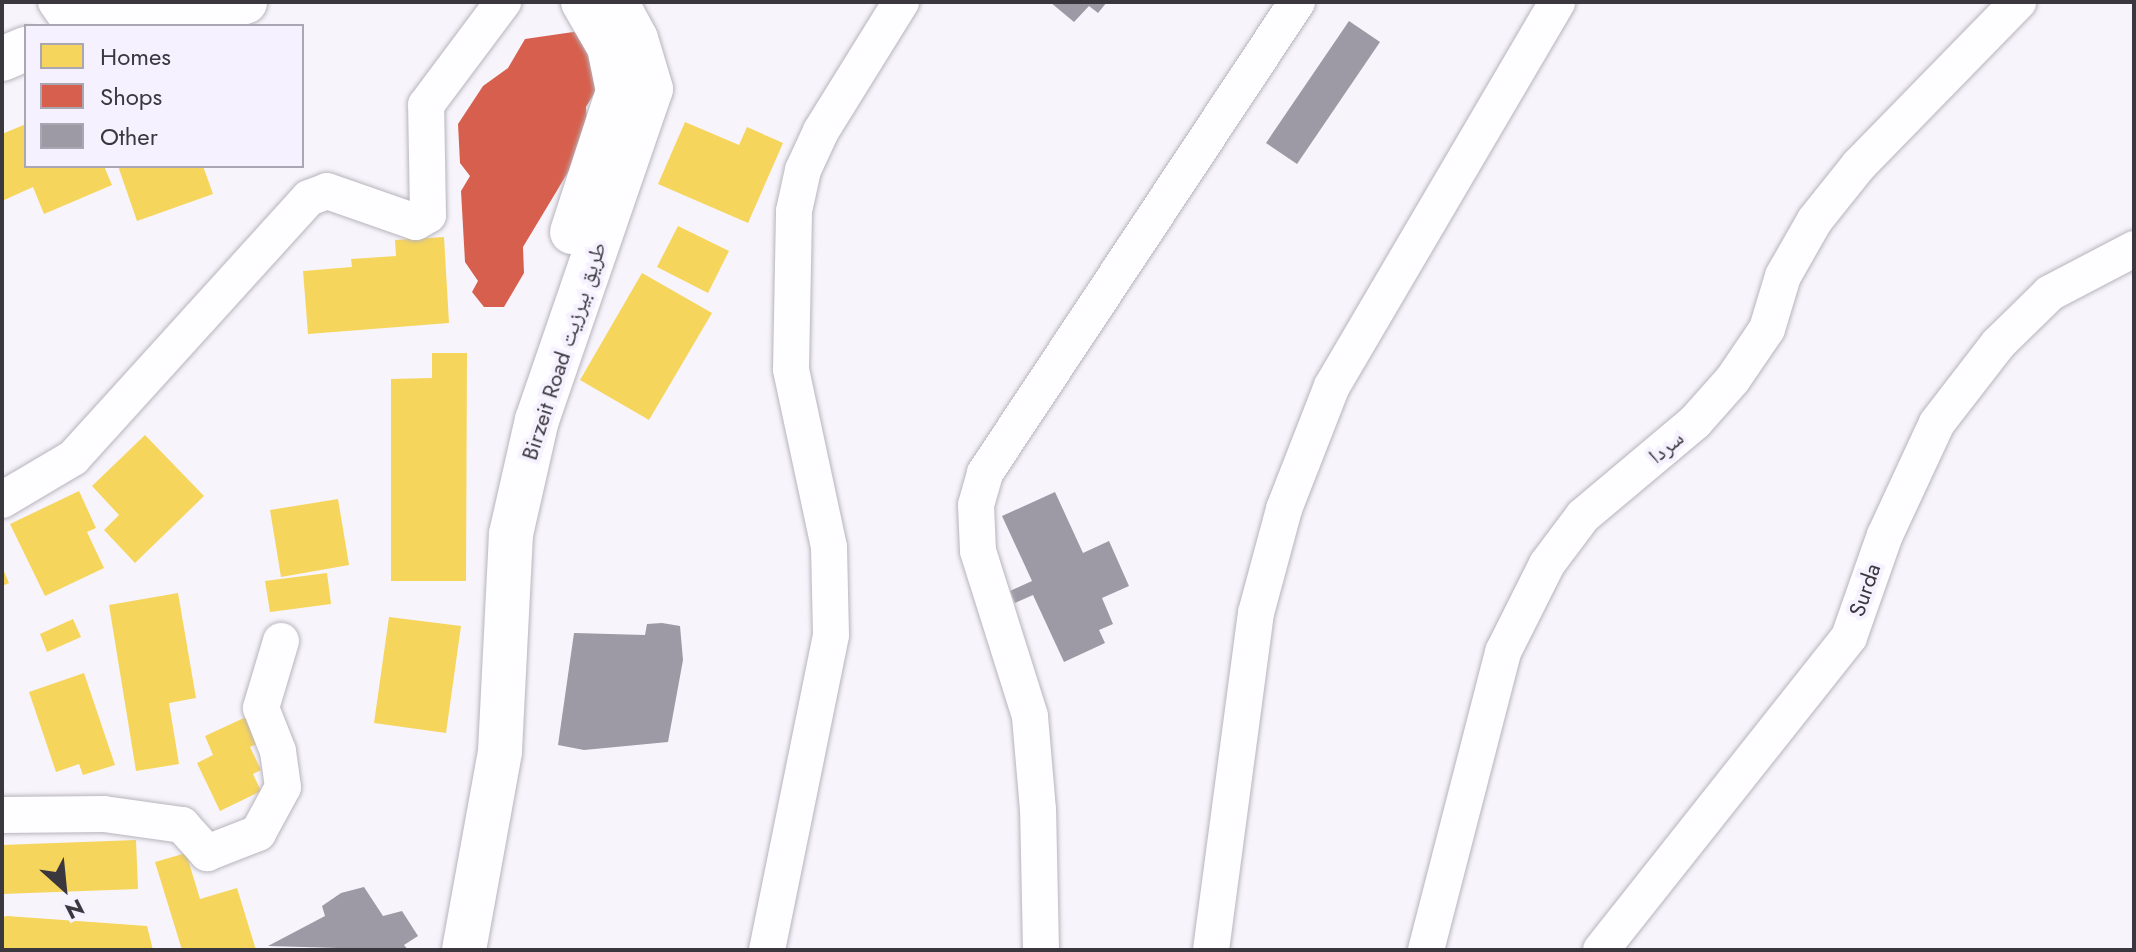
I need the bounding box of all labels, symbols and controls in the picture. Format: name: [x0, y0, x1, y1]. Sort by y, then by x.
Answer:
legend: [24, 24, 304, 168]
text: Homes: [100, 39, 171, 74]
text: Shops: [100, 79, 162, 114]
text: Other: [100, 119, 158, 154]
street label: Birzeit Road طريق بيرزيت: [516, 239, 612, 463]
street label: سردا: [1643, 425, 1689, 469]
street label: Surda: [1844, 560, 1886, 620]
north arrow: [24, 848, 104, 928]
text: N: [60, 891, 90, 928]

